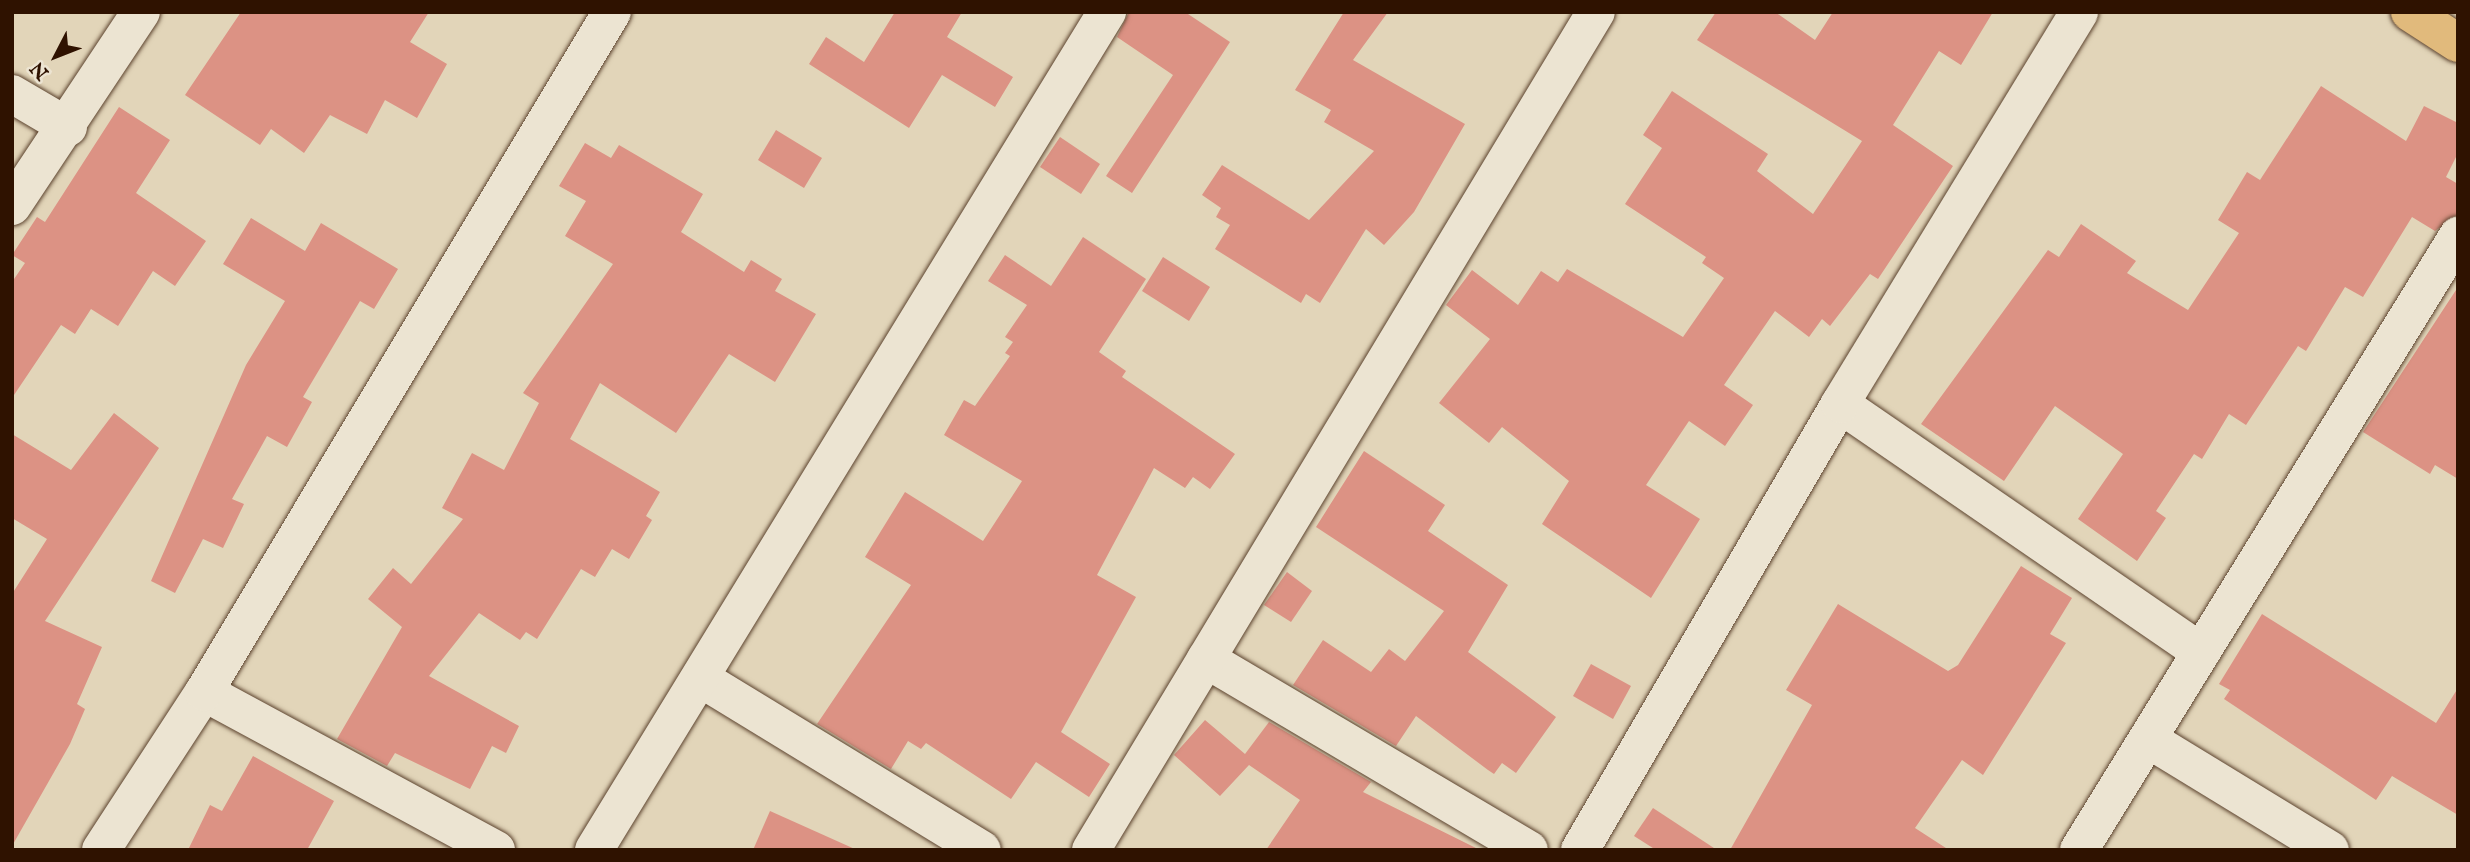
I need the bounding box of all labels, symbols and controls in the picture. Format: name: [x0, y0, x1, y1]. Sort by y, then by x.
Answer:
north arrow: [21, 21, 91, 91]
text: N: [26, 56, 55, 84]

